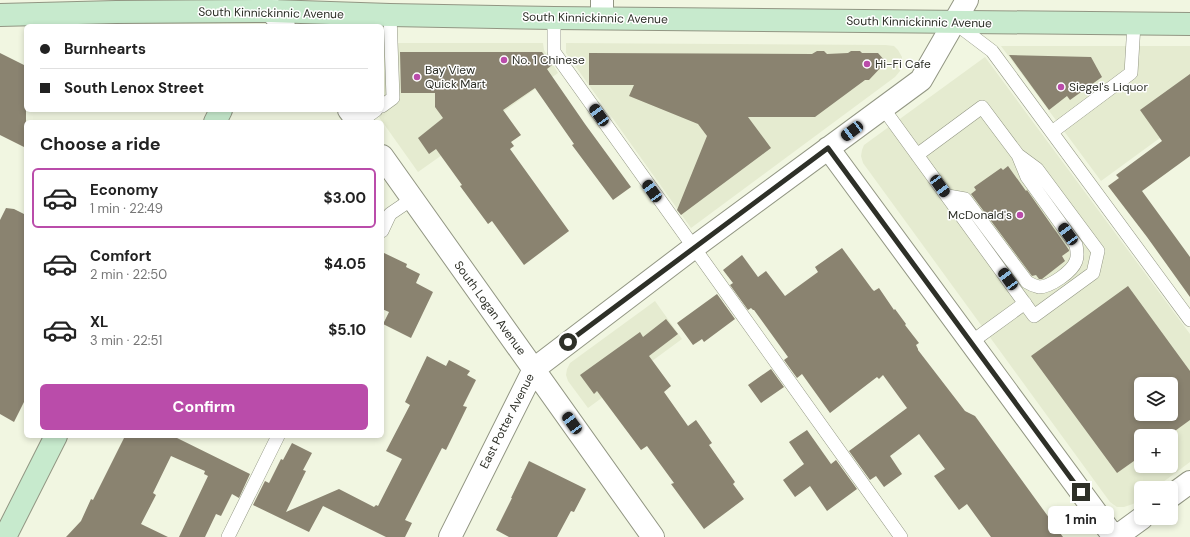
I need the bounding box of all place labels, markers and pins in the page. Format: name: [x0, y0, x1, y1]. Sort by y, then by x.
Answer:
place label: No. 1 Chinese: [512, 52, 585, 68]
marker: No. 1 Chinese: [499, 55, 509, 65]
place label: Hi-Fi Cafe: [875, 56, 931, 72]
marker: Hi-Fi Cafe: [862, 59, 872, 69]
place label: Bay View Quick Mart: [425, 62, 486, 92]
marker: Bay View Quick Mart: [412, 72, 422, 82]
place label: Siegel's Liquor: [1069, 79, 1148, 95]
marker: Siegel's Liquor: [1056, 82, 1066, 92]
place label: McDonald's: [948, 207, 1012, 223]
marker: McDonald's: [1015, 210, 1025, 220]

